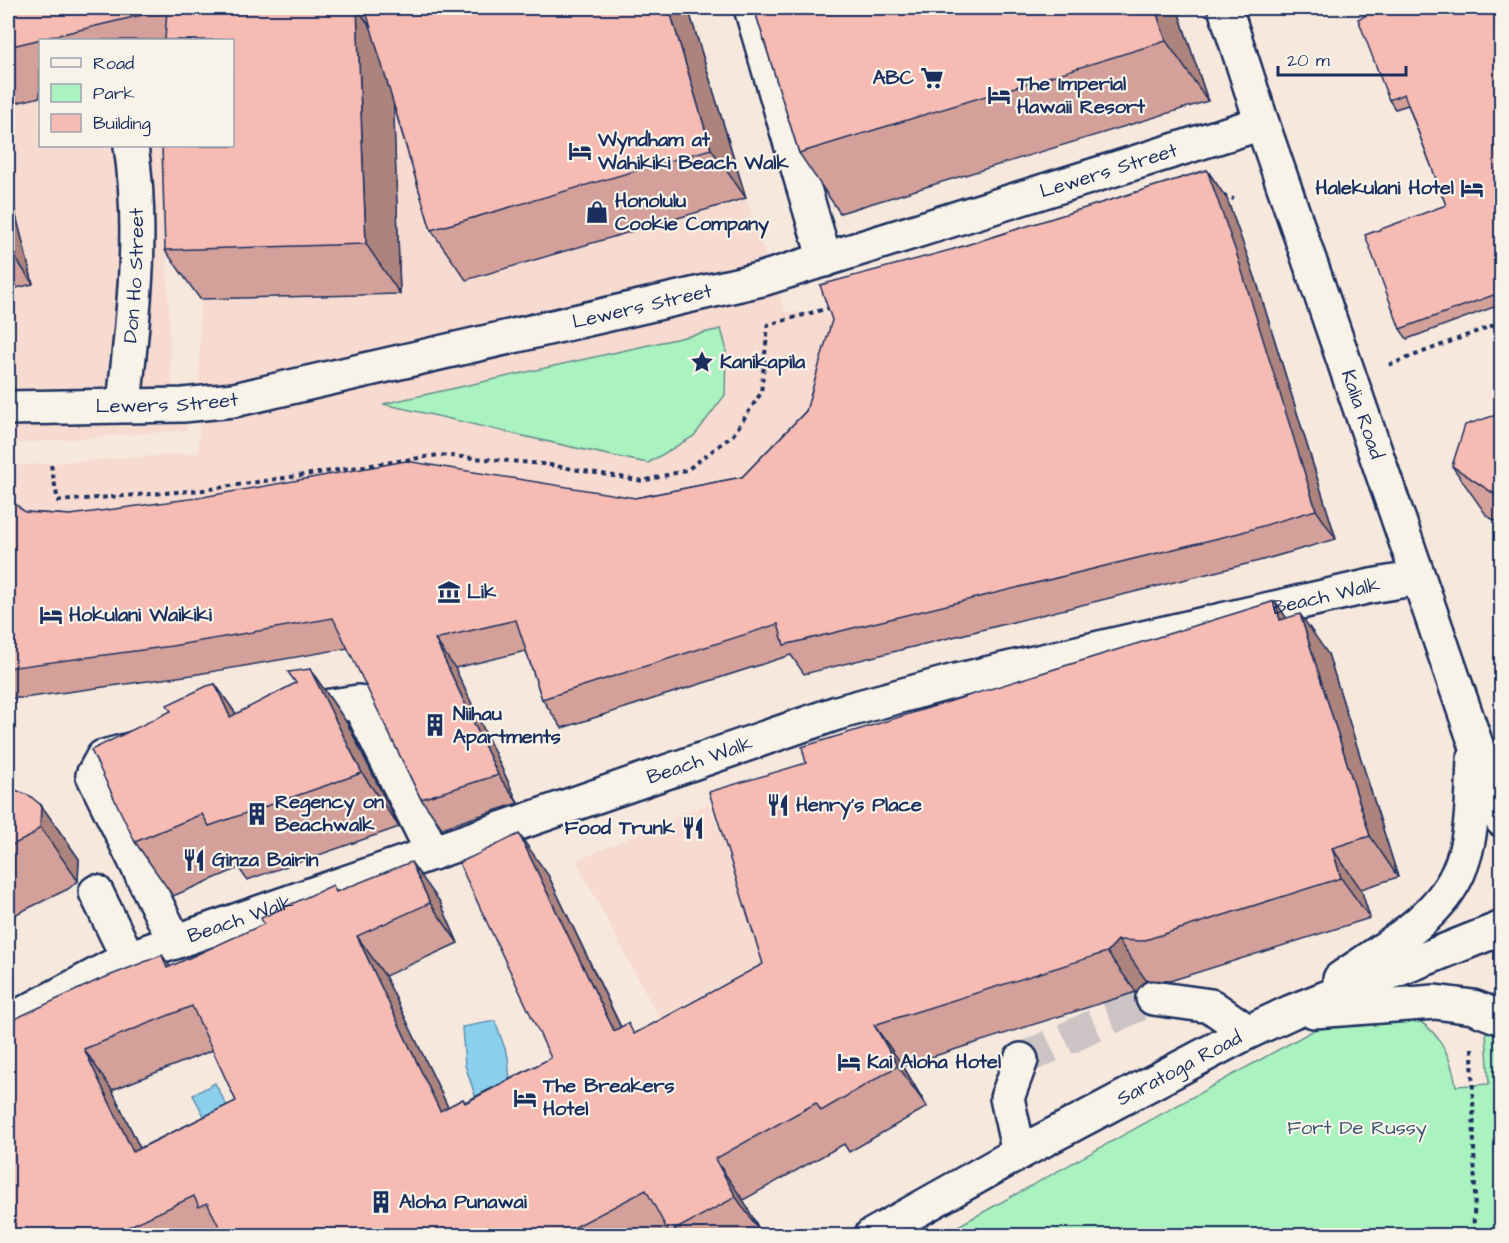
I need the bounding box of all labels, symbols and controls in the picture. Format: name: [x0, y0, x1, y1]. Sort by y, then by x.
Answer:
legend: [39, 39, 234, 147]
scale bar: [1278, 39, 1406, 77]
text: 20 m: [1287, 48, 1330, 73]
text: Road: [93, 51, 134, 76]
place label: ABC: [873, 64, 915, 92]
supermarket icon: ABC: [919, 65, 945, 91]
place label: The Imperial Hawaii Resort: [1016, 70, 1146, 121]
text: Park: [93, 81, 135, 106]
hotel icon: The Imperial Hawaii Resort: [986, 82, 1012, 108]
text: Building: [93, 111, 151, 137]
place label: Wyndham at Wahikiki Beach Walk: [597, 126, 789, 177]
street label: Lewers Street: [1036, 136, 1181, 205]
hotel icon: Wyndham at Wahikiki Beach Walk: [567, 138, 593, 164]
place label: Halekulani Hotel: [1316, 174, 1454, 202]
hotel icon: Halekulani Hotel: [1459, 175, 1485, 201]
place label: Honolulu Cookie Company: [615, 187, 769, 239]
shop icon: Honolulu Cookie Company: [584, 199, 610, 225]
street label: Don Ho Street: [116, 207, 151, 344]
street label: Lewers Street: [570, 277, 715, 336]
place label: Kanikapila: [720, 348, 806, 376]
place icon: Kanikapila: [689, 349, 715, 375]
street label: Kalia Road: [1334, 366, 1391, 463]
street label: Lewers Street: [95, 386, 239, 420]
street label: Beach Walk: [1269, 571, 1382, 622]
place label: Lik: [467, 578, 497, 606]
museum icon: Lik: [436, 579, 462, 605]
place label: Hokulani Waikiki: [69, 601, 213, 629]
hotel icon: Hokulani Waikiki: [38, 602, 64, 628]
place label: Niihau Apartments: [453, 700, 561, 751]
building icon: Niihau Apartments: [422, 712, 448, 738]
street label: Beach Walk: [643, 729, 757, 792]
place label: Regency on Beachwalk: [275, 788, 384, 839]
place label: Henry's Place: [796, 791, 922, 820]
restaurant icon: Henry's Place: [765, 792, 791, 818]
building icon: Regency on Beachwalk: [244, 801, 270, 827]
place label: Food Trunk: [564, 814, 676, 842]
restaurant icon: Food Trunk: [680, 815, 706, 841]
place label: Ginza Bairin: [212, 846, 318, 874]
restaurant icon: Ginza Bairin: [181, 847, 207, 873]
street label: Beach Walk: [184, 888, 297, 950]
street label: Saratoga Road: [1112, 1024, 1247, 1113]
place label: Kai Aloha Hotel: [867, 1048, 1001, 1076]
hotel icon: Kai Aloha Hotel: [836, 1049, 862, 1075]
place label: The Breakers Hotel: [542, 1072, 675, 1123]
hotel icon: The Breakers Hotel: [512, 1085, 538, 1111]
park label: Fort De Russy: [1287, 1114, 1427, 1143]
place label: Aloha Punawai: [399, 1188, 528, 1216]
building icon: Aloha Punawai: [368, 1189, 394, 1215]

